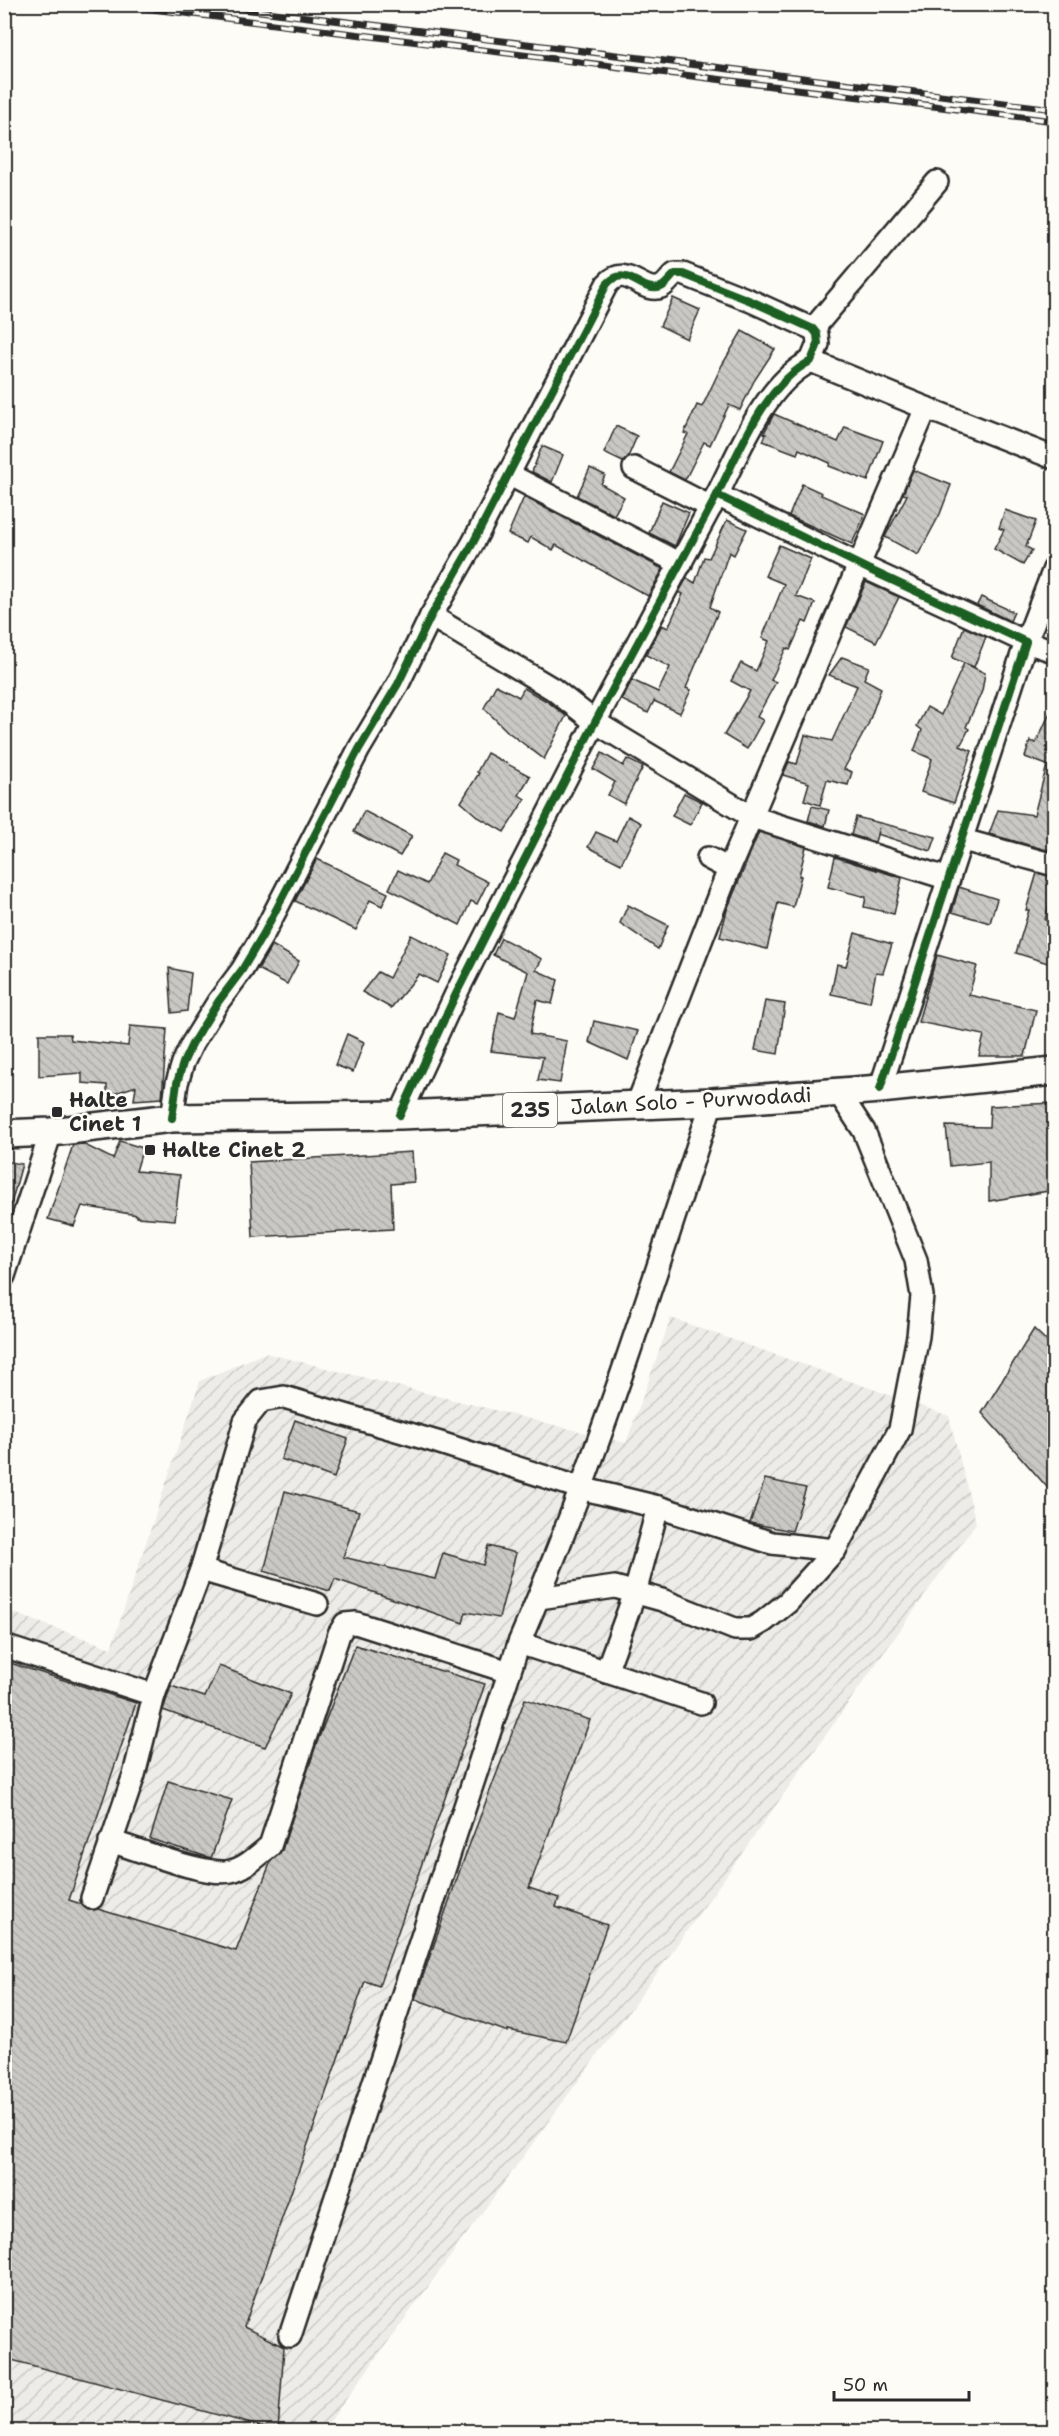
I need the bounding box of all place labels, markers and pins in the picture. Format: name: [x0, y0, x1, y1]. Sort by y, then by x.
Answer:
place label: Halte Cinet 1: [69, 1086, 141, 1138]
marker: Halte Cinet 1: [50, 1105, 64, 1119]
place label: Halte Cinet 2: [162, 1136, 306, 1164]
marker: Halte Cinet 2: [143, 1143, 157, 1157]

